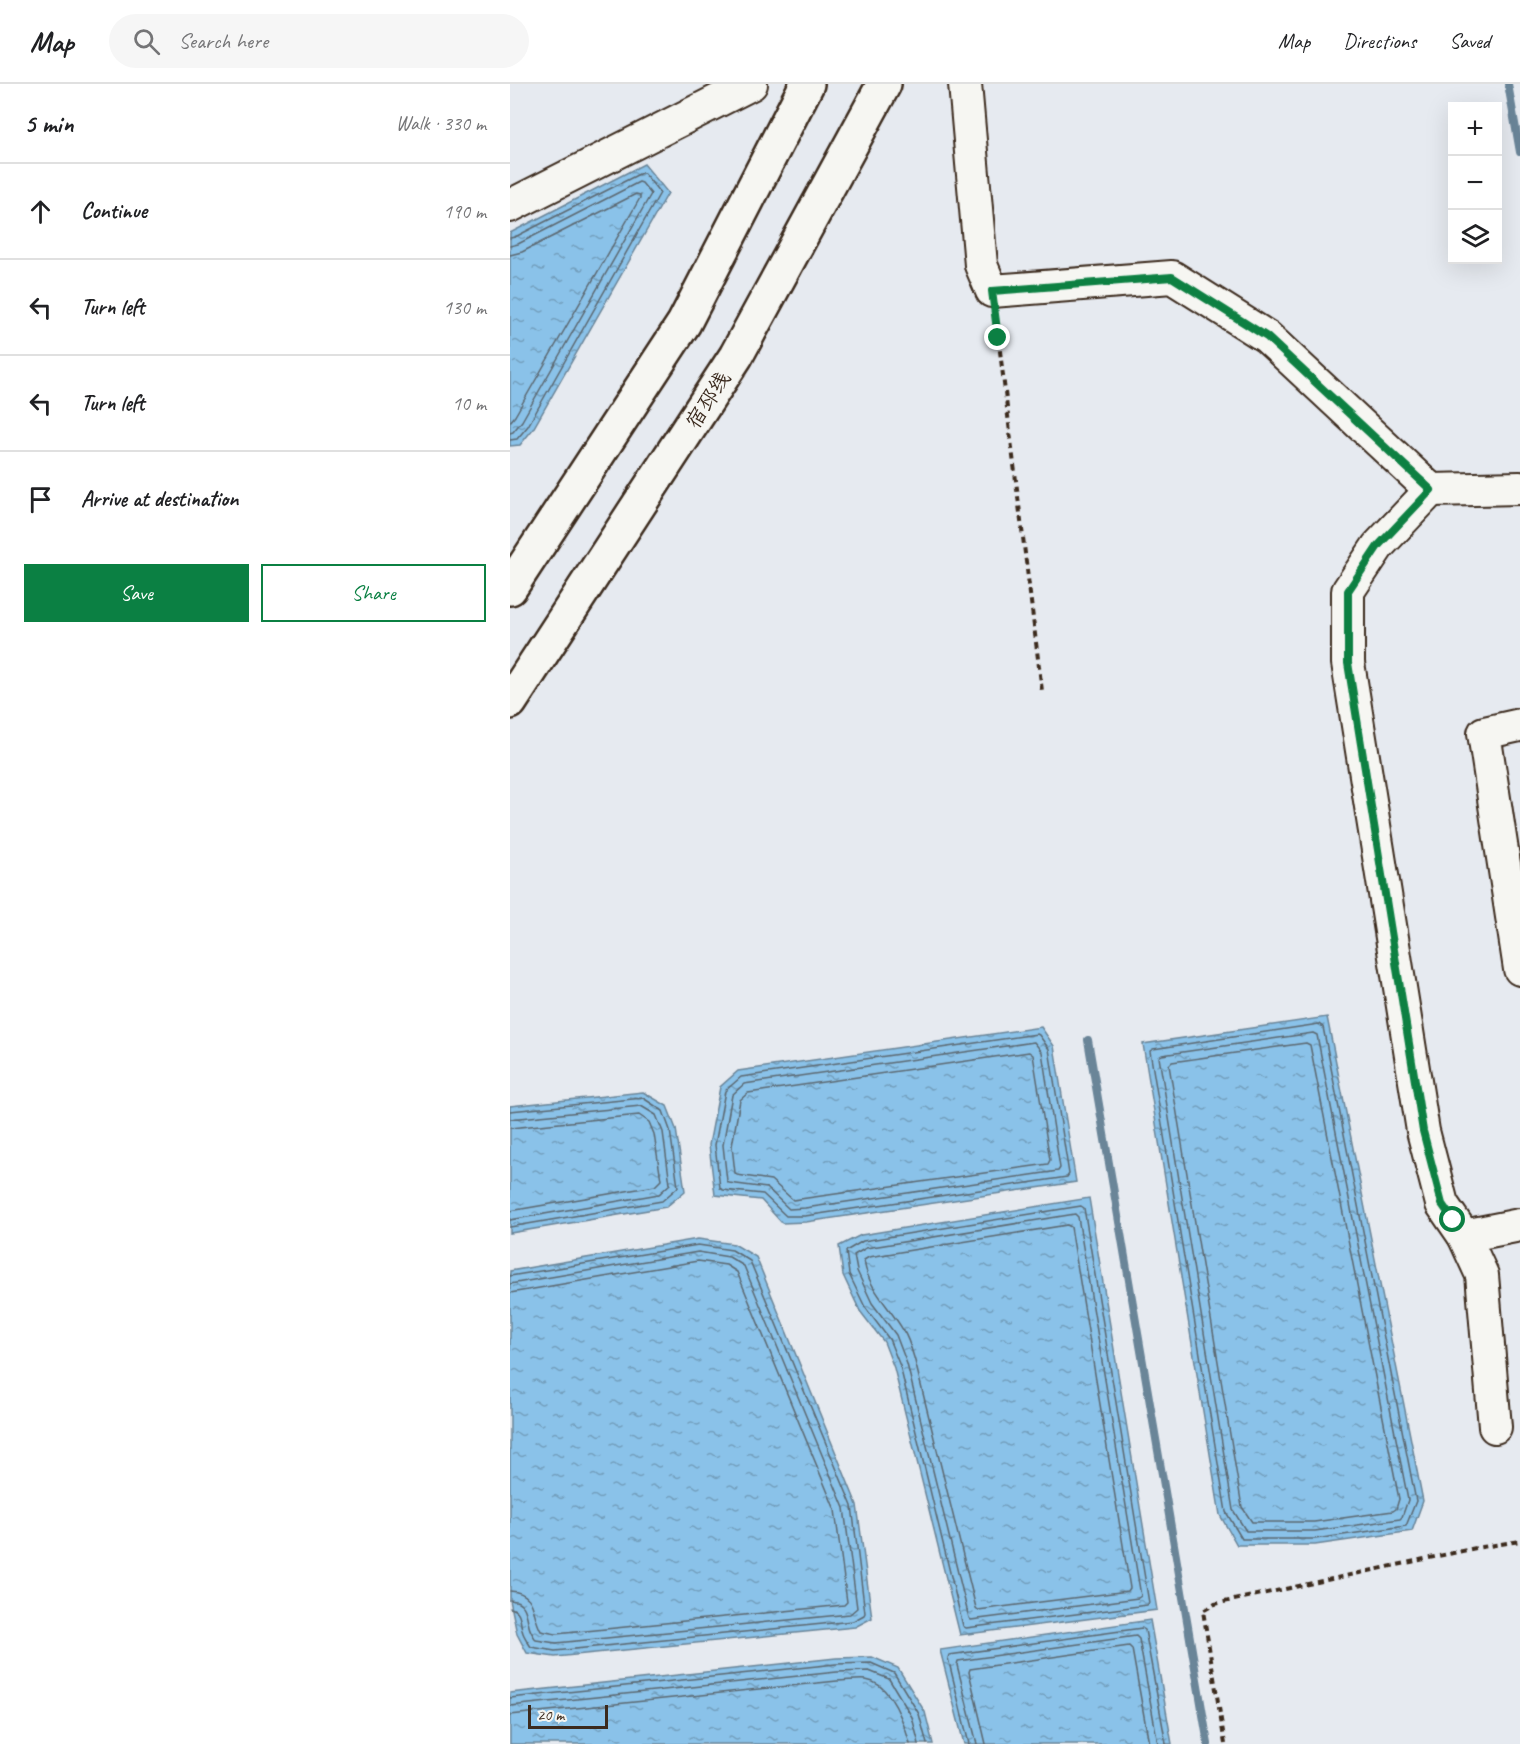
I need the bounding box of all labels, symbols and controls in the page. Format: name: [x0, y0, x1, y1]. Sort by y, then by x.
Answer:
search box: [109, 14, 529, 68]
text: Map: [30, 24, 73, 59]
icon: search: [130, 25, 163, 58]
text: Search here: [178, 27, 268, 55]
text: Map: [1278, 28, 1310, 54]
text: Directions: [1343, 28, 1416, 54]
text: Saved: [1449, 28, 1490, 54]
map controls: [1448, 102, 1502, 264]
button: +: [1448, 102, 1502, 156]
text: 5 min: [24, 107, 73, 140]
text: Walk · 330 m: [396, 111, 486, 136]
button: −: [1448, 156, 1502, 210]
icon: ahead: [24, 195, 57, 228]
text: Continue: [81, 197, 147, 225]
text: 190 m: [443, 199, 486, 224]
button: layers: [1448, 210, 1502, 264]
icon: left: [24, 291, 57, 324]
text: Turn left: [81, 293, 145, 321]
text: 130 m: [443, 295, 486, 320]
route end: [984, 324, 1010, 350]
street label: 宿邳线: [680, 367, 736, 433]
icon: left: [24, 387, 57, 420]
text: Turn left: [81, 389, 145, 417]
text: 10 m: [452, 391, 486, 416]
icon: arrive: [24, 483, 57, 516]
text: Arrive at destination: [81, 485, 238, 513]
button: Save: [24, 564, 249, 622]
button: Share: [261, 564, 486, 622]
route start: [1439, 1206, 1465, 1232]
scale bar: [528, 1702, 608, 1730]
text: 20 m: [537, 1705, 564, 1725]

